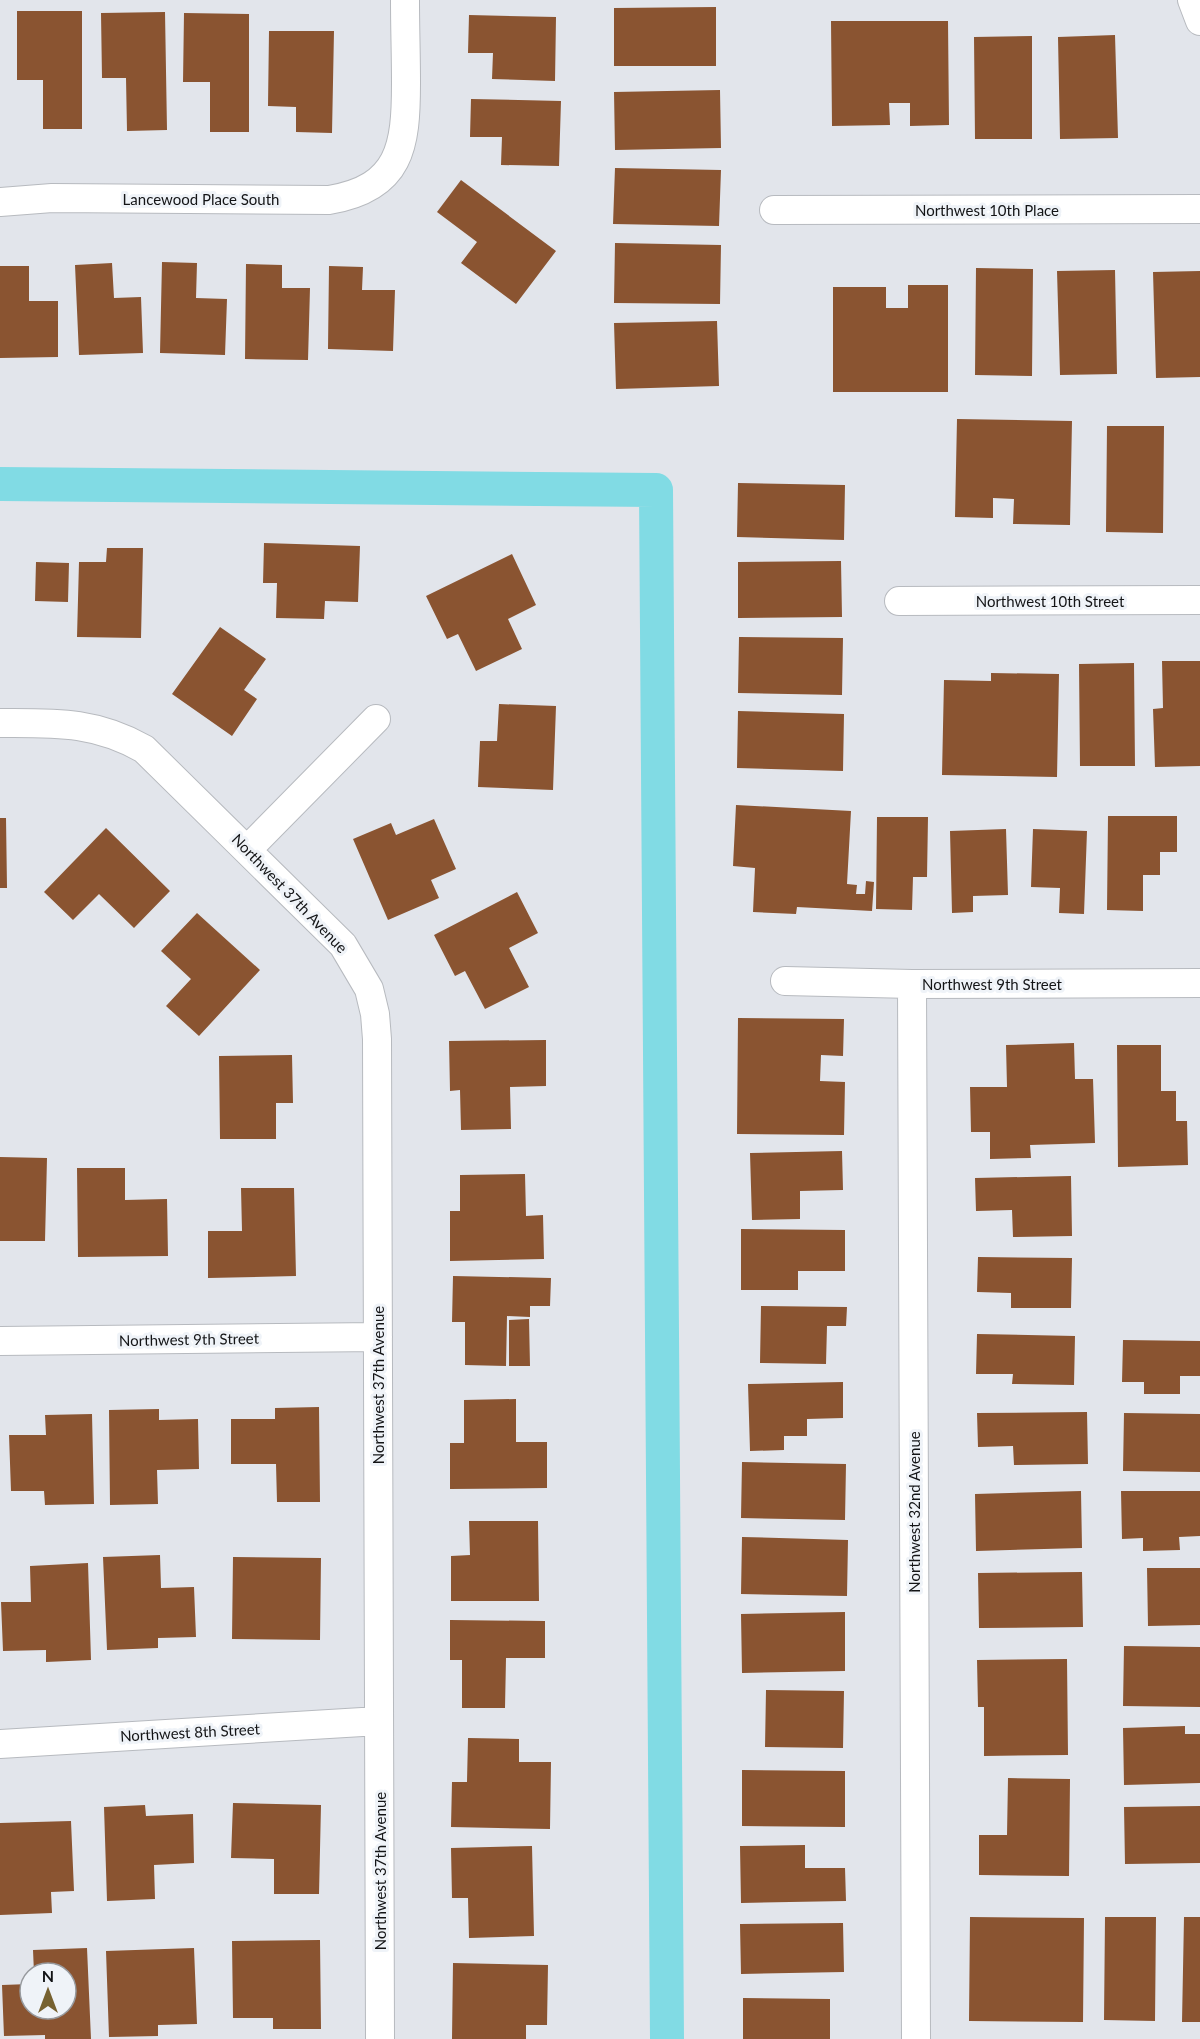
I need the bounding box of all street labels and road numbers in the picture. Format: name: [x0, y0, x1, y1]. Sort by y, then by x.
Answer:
street label: Lancewood Place South: [123, 190, 279, 208]
street label: Northwest 10th Place: [915, 201, 1059, 219]
street label: Northwest 10th Street: [976, 592, 1125, 610]
street label: Northwest 37th Avenue: [229, 830, 352, 956]
street label: Northwest 9th Street: [922, 975, 1063, 993]
street label: Northwest 37th Avenue: [369, 1306, 387, 1464]
street label: Northwest 9th Street: [119, 1329, 260, 1349]
street label: Northwest 32nd Avenue: [905, 1431, 923, 1593]
street label: Northwest 8th Street: [120, 1719, 261, 1745]
street label: Northwest 37th Avenue: [371, 1792, 389, 1950]

